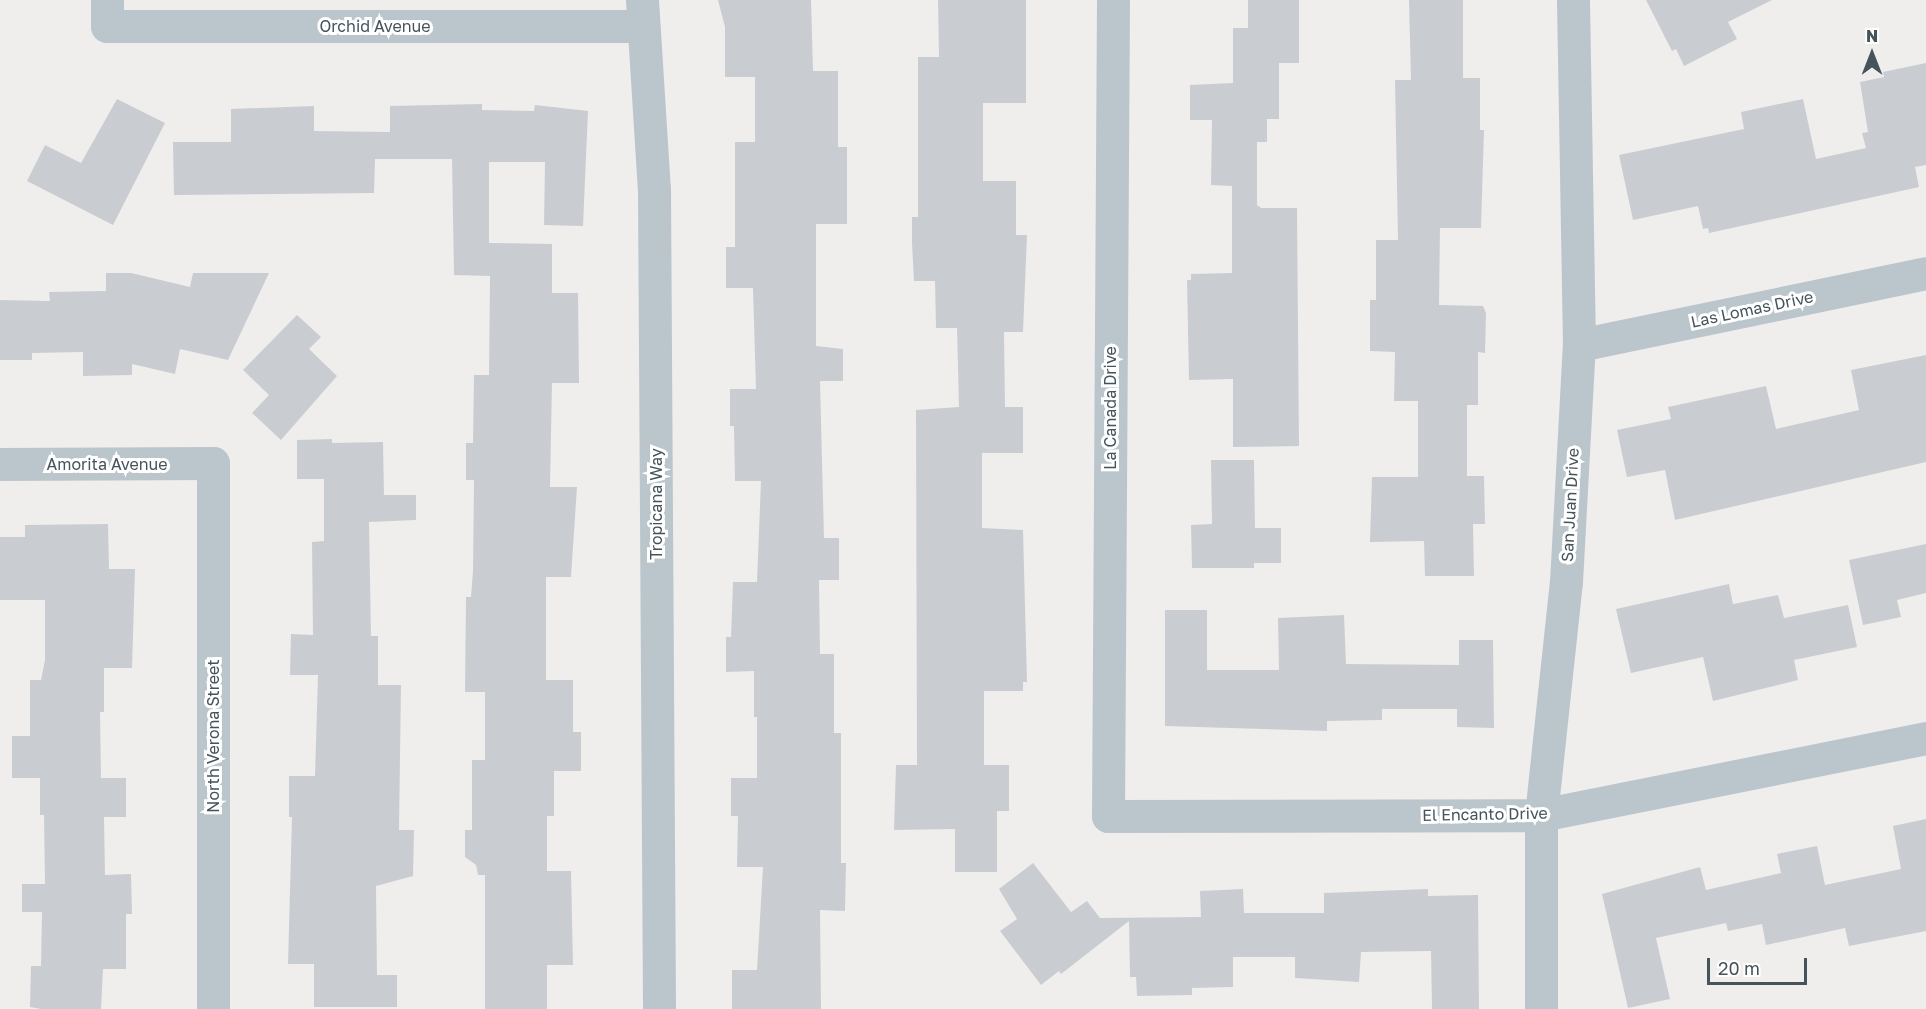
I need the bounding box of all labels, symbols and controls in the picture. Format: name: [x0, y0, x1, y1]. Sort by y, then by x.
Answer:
street label: Orchid Avenue: [319, 16, 431, 36]
north arrow: [1842, 24, 1902, 84]
text: N: [1866, 26, 1878, 46]
street label: Las Lomas Drive: [1689, 287, 1815, 331]
street label: La Canada Drive: [1100, 346, 1120, 470]
street label: San Juan Drive: [1557, 447, 1583, 563]
street label: Tropicana Way: [646, 448, 666, 560]
street label: Amorita Avenue: [47, 454, 167, 474]
street label: North Verona Street: [203, 659, 223, 813]
street label: El Encanto Drive: [1422, 803, 1548, 825]
scale bar: [1710, 946, 1810, 984]
text: 20 m: [1718, 957, 1760, 979]

